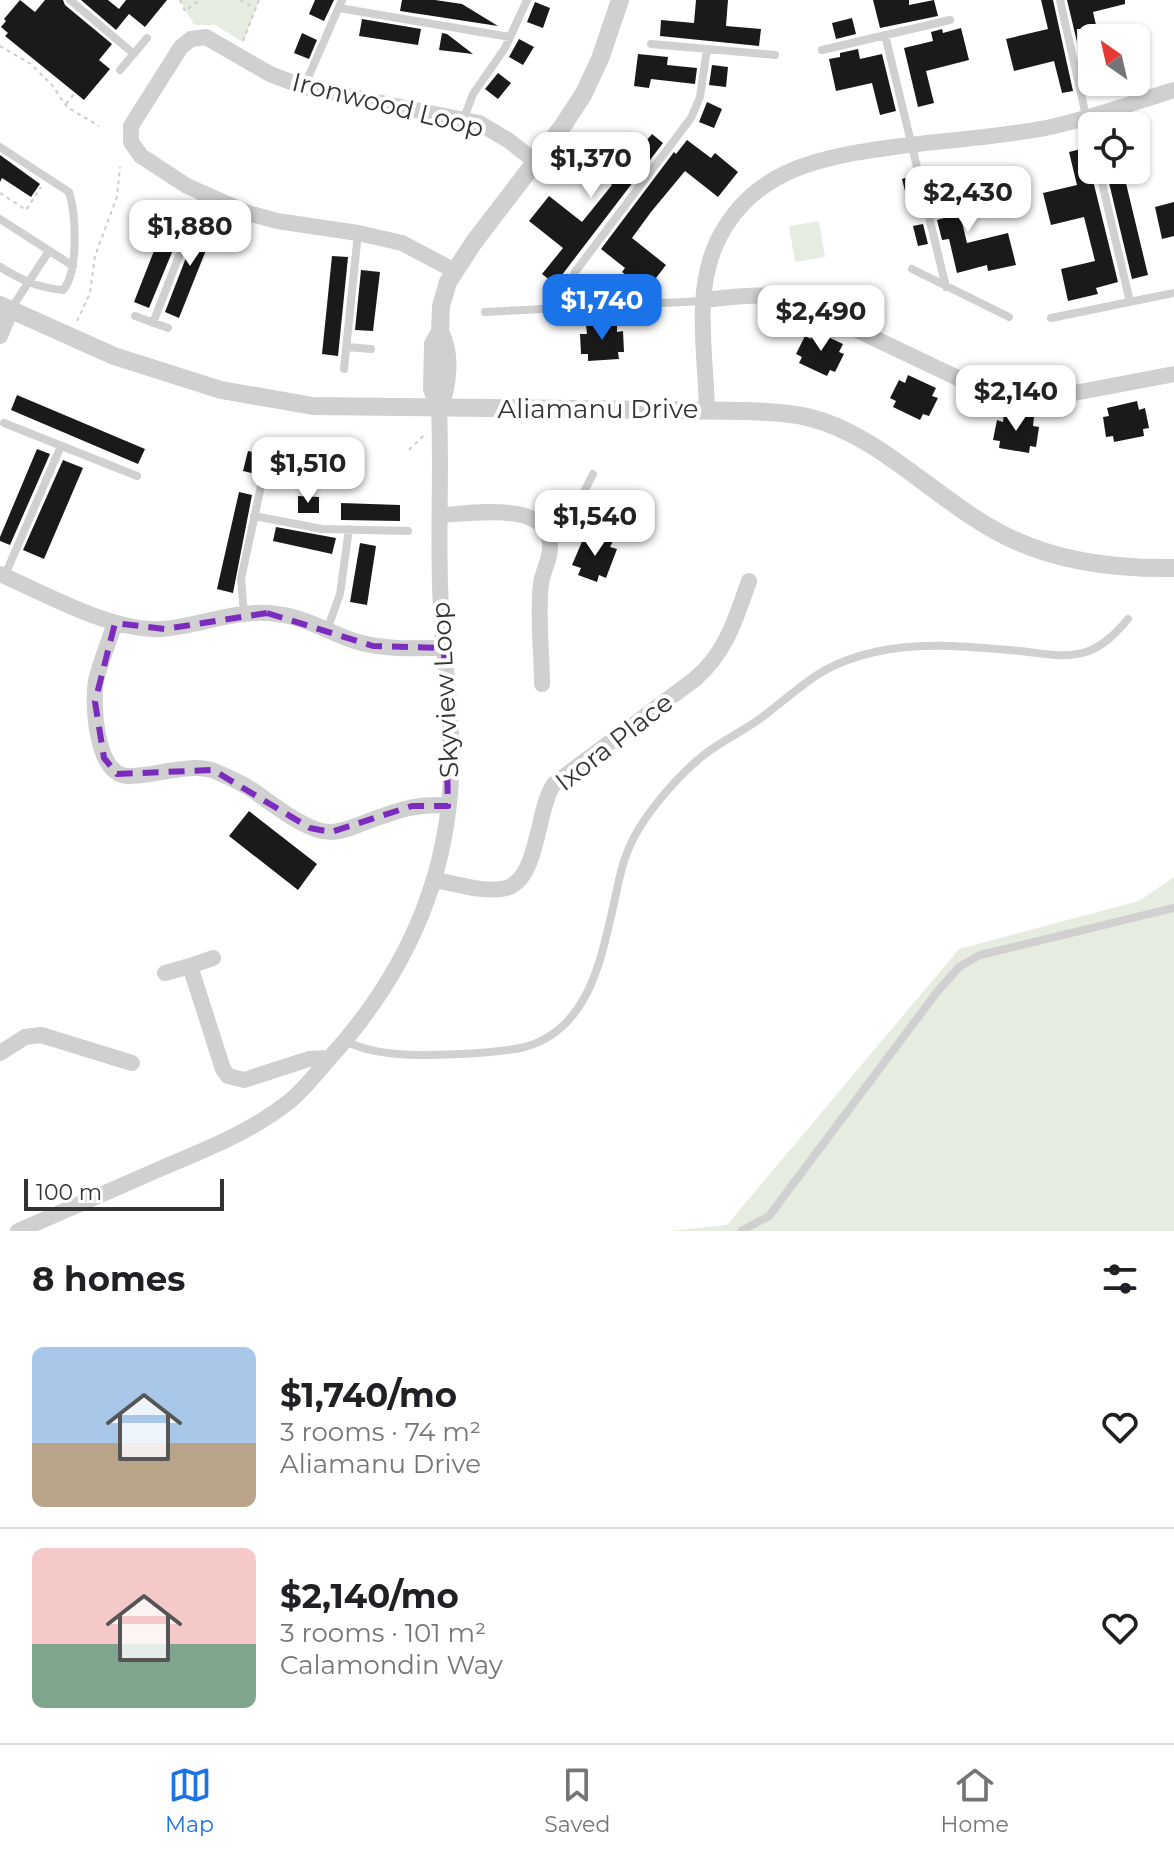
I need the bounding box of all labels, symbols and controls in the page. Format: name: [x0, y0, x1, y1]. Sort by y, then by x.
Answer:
north arrow: [1078, 24, 1150, 96]
map controls: [1078, 24, 1150, 184]
street label: Ironwood Loop: [289, 66, 487, 144]
button: locate: [1078, 112, 1150, 184]
pin: $1,370: [526, 132, 656, 200]
text: $1,370: [550, 142, 632, 174]
pin: $2,430: [903, 166, 1033, 234]
text: $2,430: [923, 176, 1013, 208]
pin: $1,880: [125, 200, 255, 268]
text: $1,880: [147, 210, 233, 242]
pin: $1,740: [537, 274, 667, 342]
text: $1,740: [561, 284, 643, 316]
pin: $2,490: [756, 285, 886, 353]
text: $2,490: [775, 295, 867, 327]
pin: $2,140: [951, 365, 1081, 433]
text: $2,140: [974, 375, 1058, 407]
street label: Aliamanu Drive: [498, 393, 698, 425]
pin: $1,510: [243, 437, 373, 505]
text: $1,510: [270, 447, 346, 479]
pin: $1,540: [530, 490, 660, 558]
text: $1,540: [553, 500, 637, 532]
street label: Skyview Loop: [424, 601, 466, 779]
street label: Ixora Place: [549, 686, 679, 798]
scale bar: [24, 1175, 224, 1211]
text: 100 m: [36, 1179, 102, 1206]
icon: filters: [1098, 1257, 1142, 1301]
text: 8 homes: [32, 1258, 185, 1300]
text: $1,740/mo: [280, 1374, 457, 1416]
icon: home: [96, 1379, 192, 1475]
icon: heart: [1098, 1405, 1142, 1449]
text: 3 rooms · 74 m²: [280, 1416, 481, 1448]
text: Aliamanu Drive: [280, 1448, 481, 1480]
text: $2,140/mo: [280, 1575, 459, 1617]
icon: home: [96, 1580, 192, 1676]
icon: heart: [1098, 1606, 1142, 1650]
text: 3 rooms · 101 m²: [280, 1617, 486, 1649]
text: Calamondin Way: [280, 1649, 503, 1681]
tab: Map: [165, 1763, 214, 1838]
tab: Saved: [544, 1763, 610, 1838]
tab: Home: [941, 1763, 1009, 1838]

